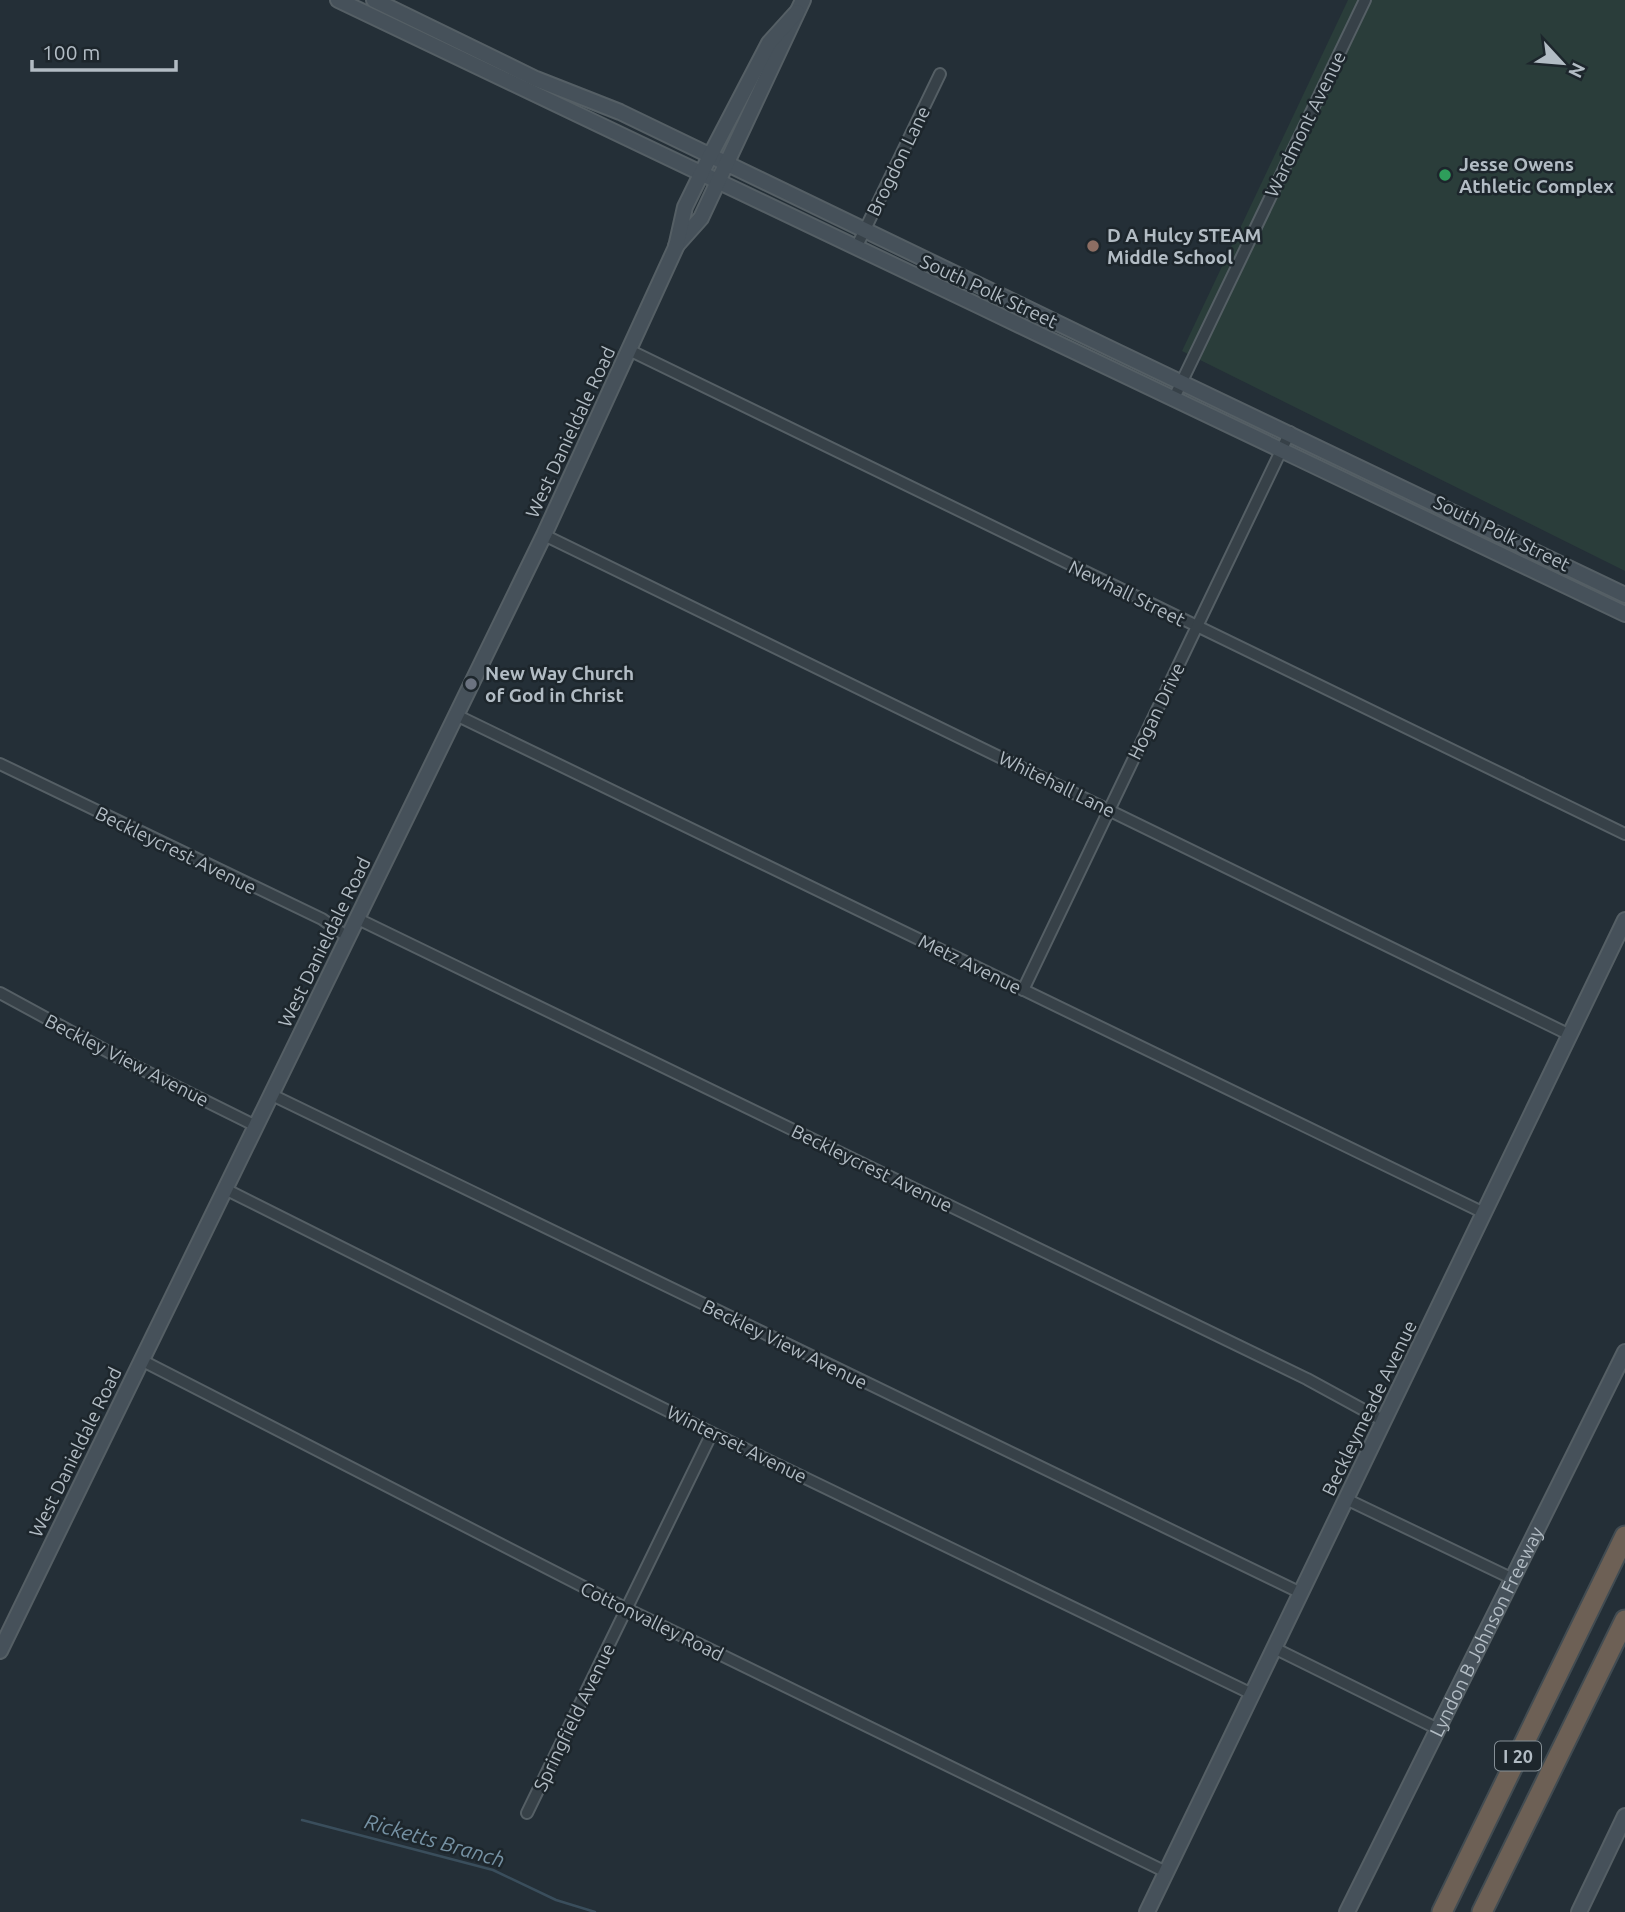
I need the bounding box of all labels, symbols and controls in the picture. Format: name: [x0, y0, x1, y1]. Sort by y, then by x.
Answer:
scale bar: [32, 28, 175, 72]
north arrow: [1527, 28, 1597, 98]
text: 100 m: [42, 40, 100, 64]
street label: Wardmont Avenue: [1260, 48, 1350, 200]
text: N: [1564, 59, 1590, 82]
street label: Brogdon Lane: [862, 102, 934, 220]
place label: Jesse Owens Athletic Complex: [1459, 153, 1615, 197]
marker: Jesse Owens Athletic Complex: [1437, 167, 1453, 183]
place label: D A Hulcy STEAM Middle School: [1107, 224, 1262, 268]
marker: D A Hulcy STEAM Middle School: [1085, 238, 1101, 254]
street label: South Polk Street: [917, 250, 1062, 333]
street label: West Danieldale Road: [521, 343, 619, 521]
street label: South Polk Street: [1430, 490, 1574, 576]
street label: Newhall Street: [1065, 555, 1189, 631]
street label: Hogan Drive: [1123, 659, 1189, 763]
place label: New Way Church of God in Christ: [485, 662, 634, 706]
marker: New Way Church of God in Christ: [463, 676, 479, 692]
street label: Whitehall Lane: [995, 746, 1119, 822]
street label: Beckleycrest Avenue: [92, 802, 260, 898]
street label: West Danieldale Road: [273, 853, 375, 1031]
street label: Metz Avenue: [915, 930, 1025, 998]
street label: Beckley View Avenue: [41, 1009, 213, 1111]
street label: Beckleycrest Avenue: [788, 1120, 956, 1216]
street label: Beckley View Avenue: [699, 1294, 871, 1394]
street label: Beckleymeade Avenue: [1317, 1317, 1421, 1499]
street label: West Danieldale Road: [24, 1363, 126, 1541]
street label: Winterset Avenue: [663, 1401, 811, 1487]
street label: Lyndon B Johnson Freeway: [1425, 1523, 1548, 1740]
street label: Cottonvalley Road: [577, 1577, 727, 1665]
street label: Springfield Avenue: [529, 1640, 619, 1794]
road number: I 20: [1495, 1742, 1541, 1770]
water label: Ricketts Branch: [362, 1809, 508, 1871]

